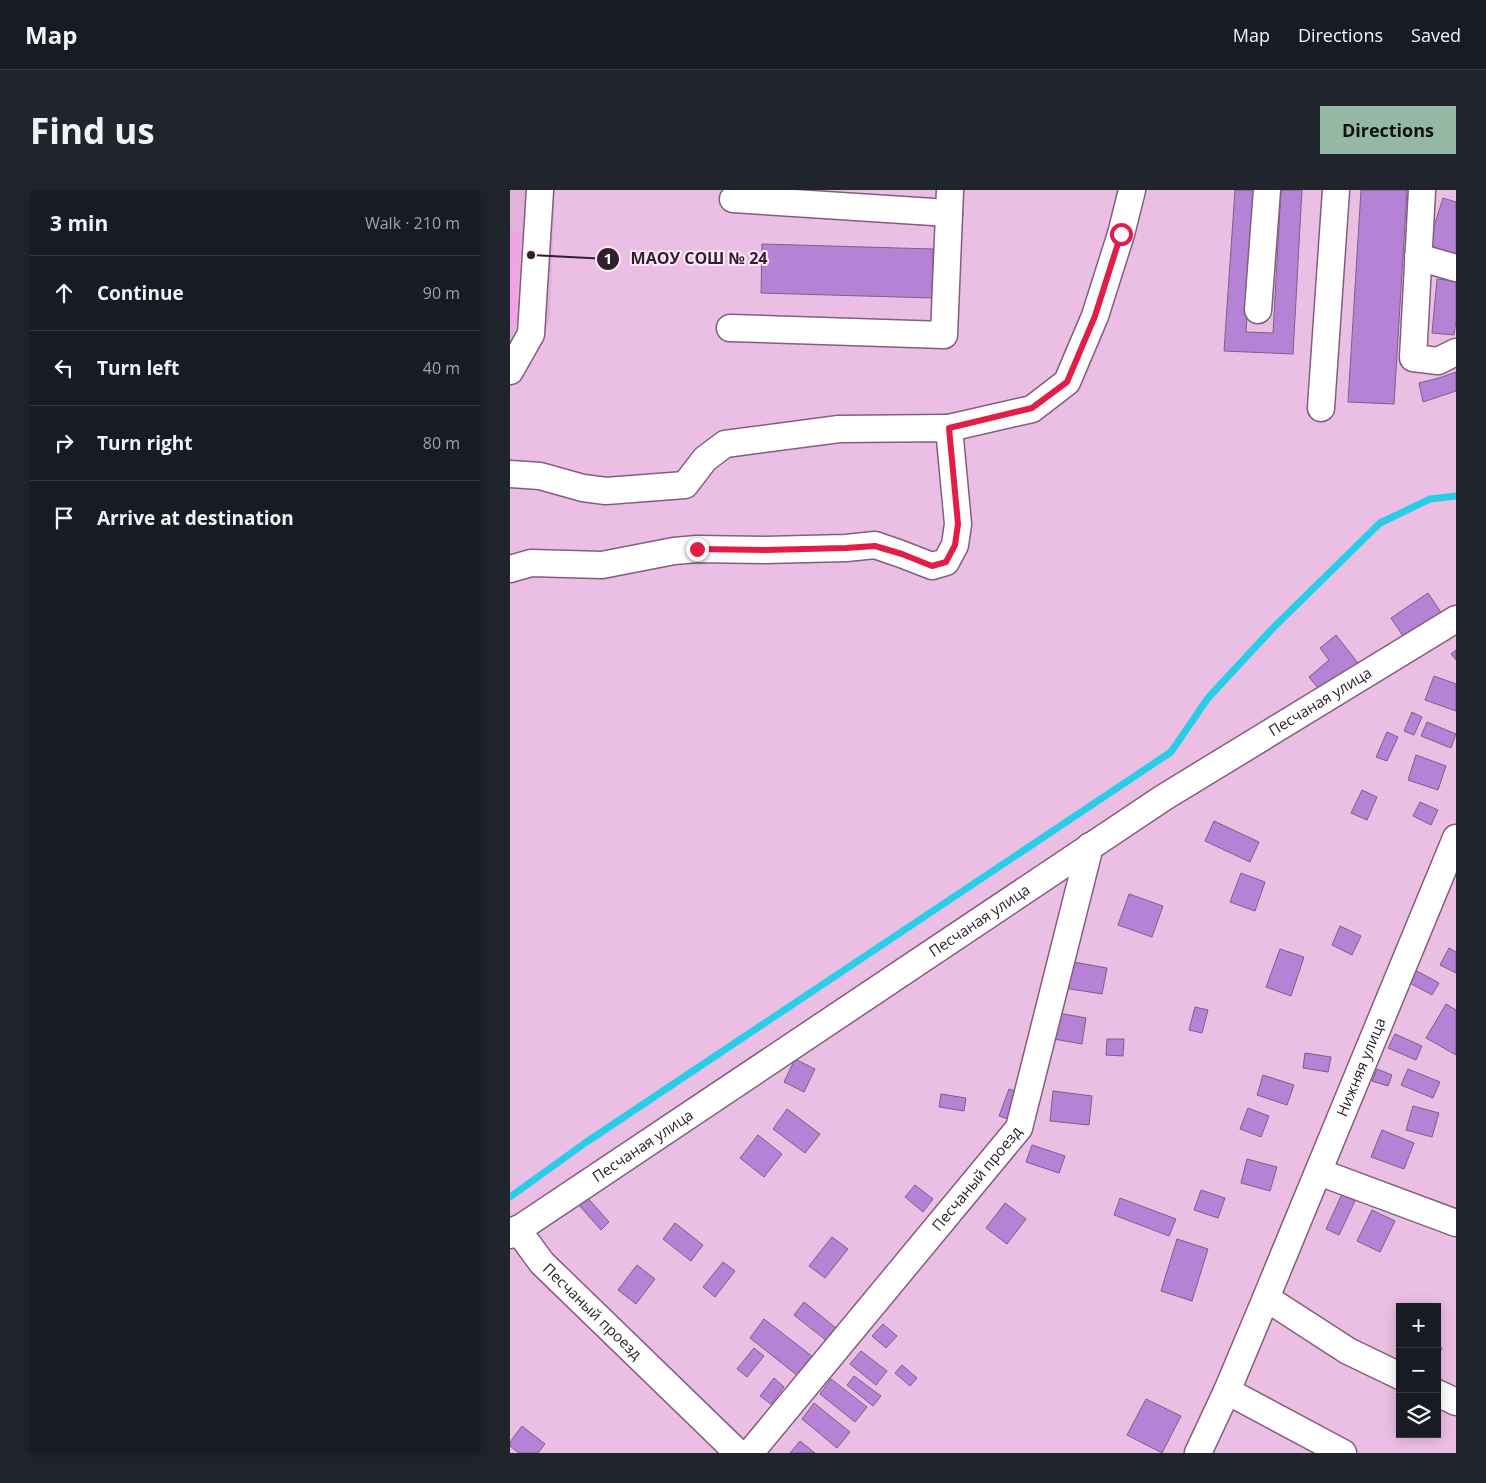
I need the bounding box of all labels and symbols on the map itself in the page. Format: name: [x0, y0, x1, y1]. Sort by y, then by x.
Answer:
route start: [1110, 223, 1133, 246]
callout: МАОУ СОШ № 24: [595, 243, 777, 274]
text: МАОУ СОШ № 24: [631, 247, 767, 269]
text: 1: [604, 248, 612, 268]
route end: [686, 538, 709, 561]
street label: Песчаная улица: [1264, 662, 1375, 740]
street label: Песчаная улица: [925, 879, 1033, 961]
street label: Нижняя улица: [1331, 1014, 1390, 1119]
street label: Песчаная улица: [588, 1104, 697, 1186]
street label: Песчаный проезд: [927, 1121, 1026, 1235]
street label: Песчаный проезд: [539, 1258, 647, 1364]

